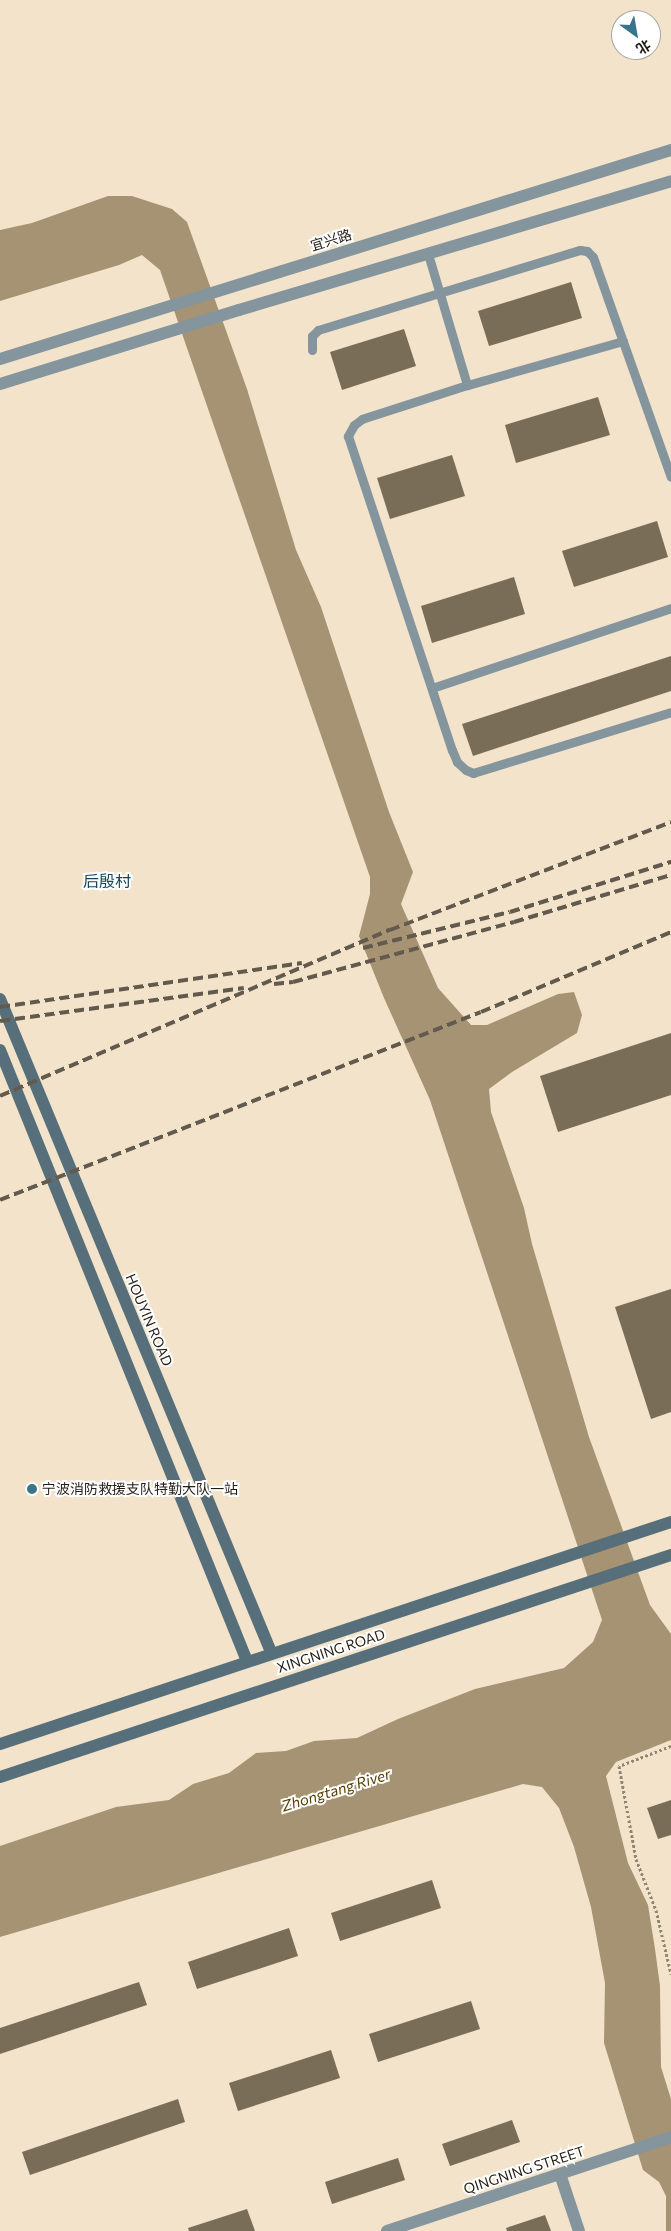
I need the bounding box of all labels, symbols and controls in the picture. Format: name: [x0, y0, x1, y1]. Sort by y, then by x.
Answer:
north arrow: [611, 10, 661, 60]
text: 北: [633, 36, 654, 58]
street label: 宜兴路: [308, 226, 354, 254]
district label: 后殷村: [83, 871, 131, 891]
street label: HOUYIN ROAD: [122, 1271, 176, 1369]
place label: 宁波消防救援支队特勤大队一站: [42, 1481, 238, 1497]
marker: 宁波消防救援支队特勤大队一站: [26, 1483, 38, 1495]
street label: XINGNING ROAD: [275, 1626, 387, 1676]
water label: Zhongtang River: [279, 1765, 393, 1815]
street label: QINGNING STREET: [461, 2143, 587, 2197]

